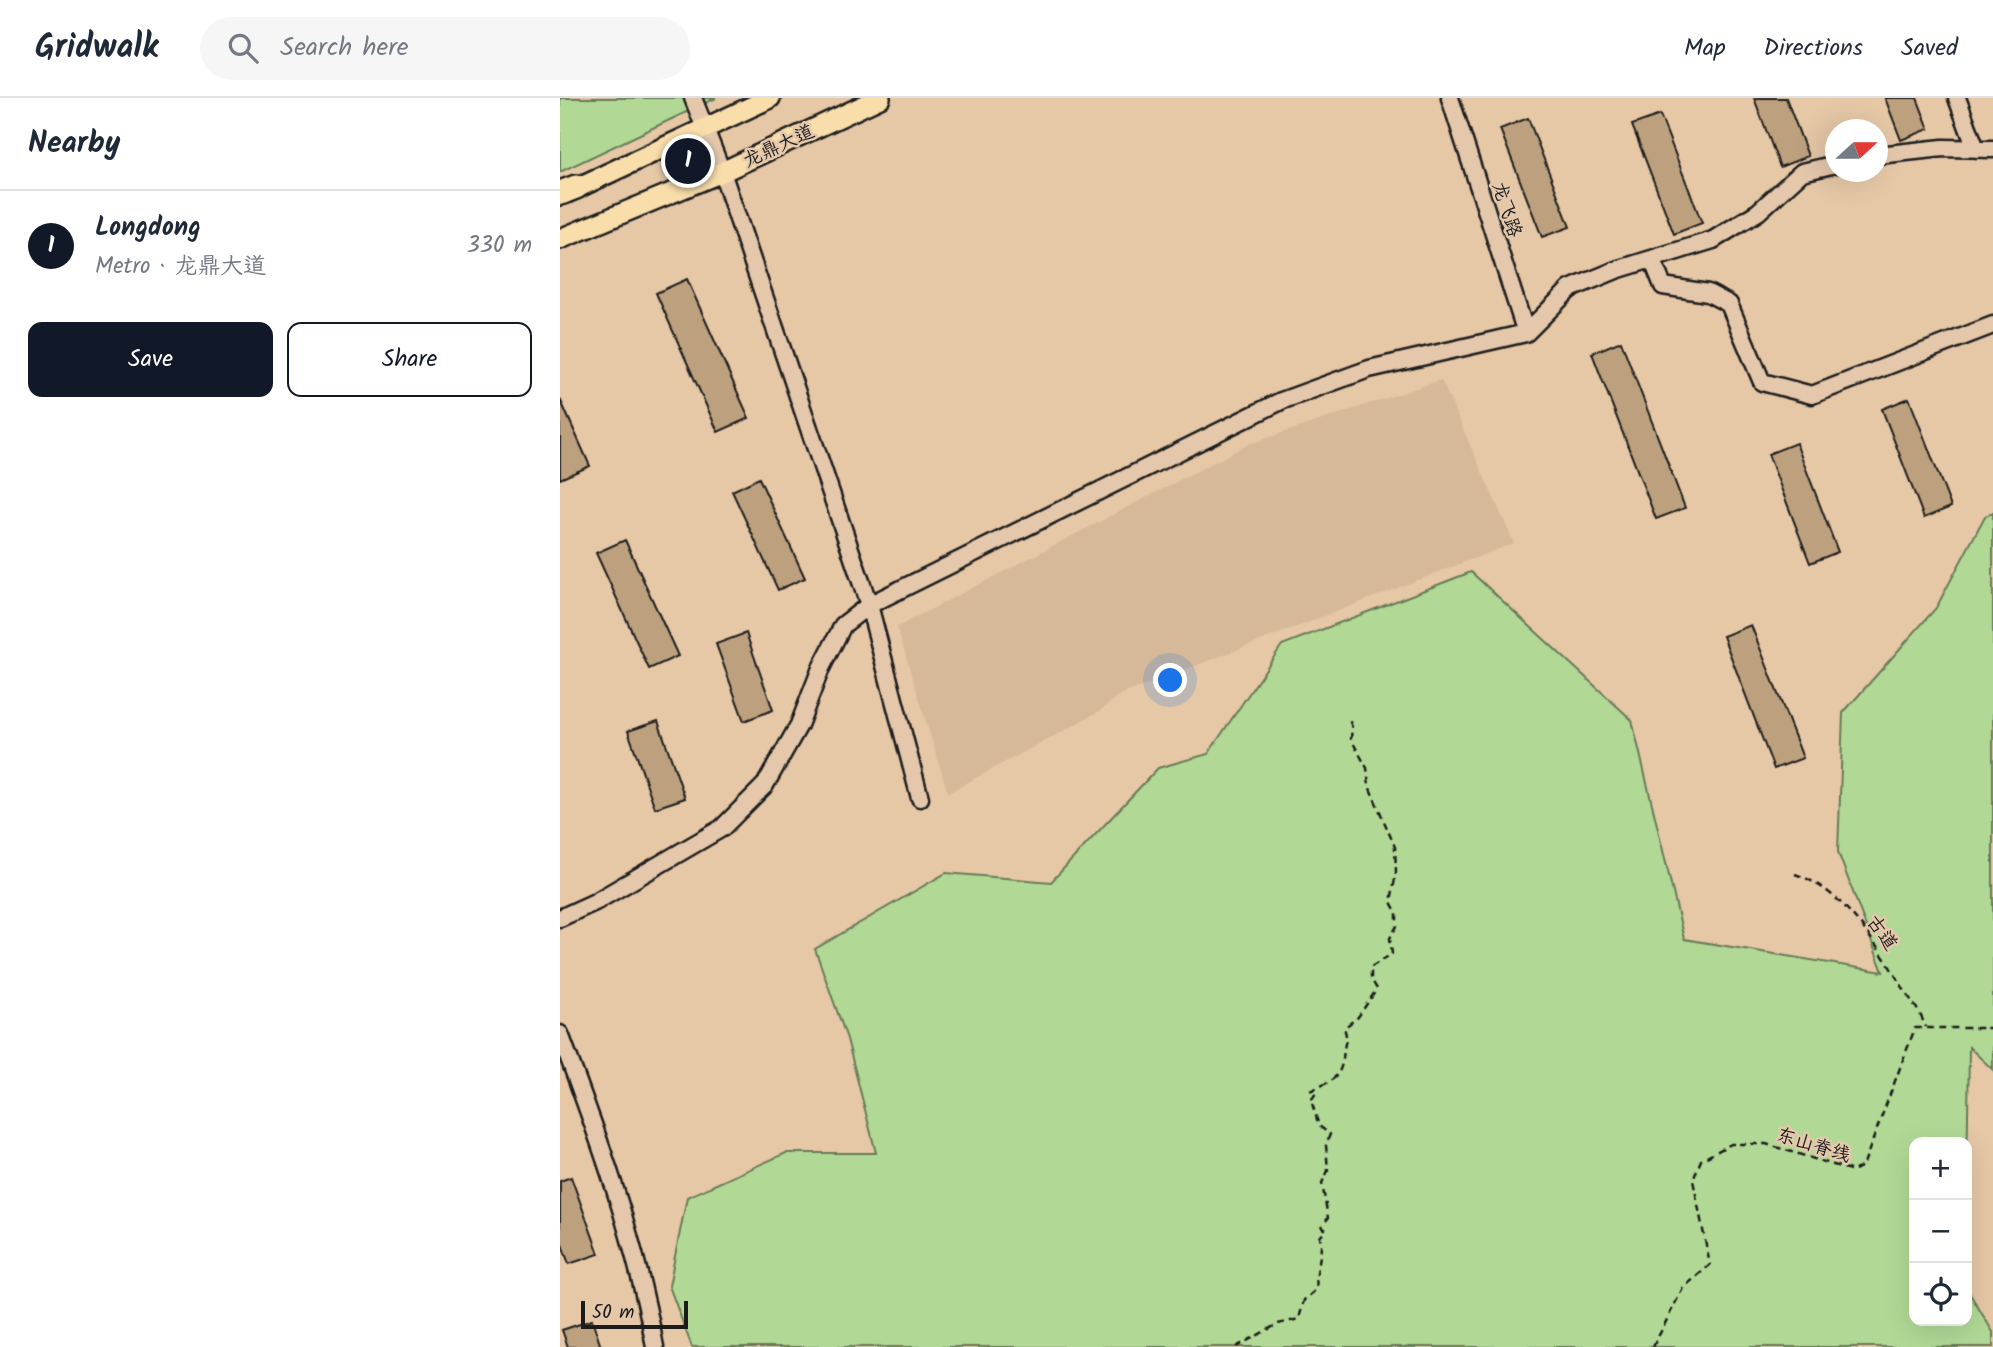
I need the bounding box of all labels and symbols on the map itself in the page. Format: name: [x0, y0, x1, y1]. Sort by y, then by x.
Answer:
street label: 龙鼎大道: [738, 117, 820, 176]
north arrow: [1825, 119, 1888, 182]
pin: 1: [665, 135, 711, 187]
street label: 龙飞路: [1483, 178, 1529, 241]
your location: [1153, 663, 1187, 697]
street label: 古道: [1858, 909, 1905, 957]
street label: 东山脊线: [1773, 1120, 1854, 1171]
scale bar: [581, 1298, 688, 1330]

